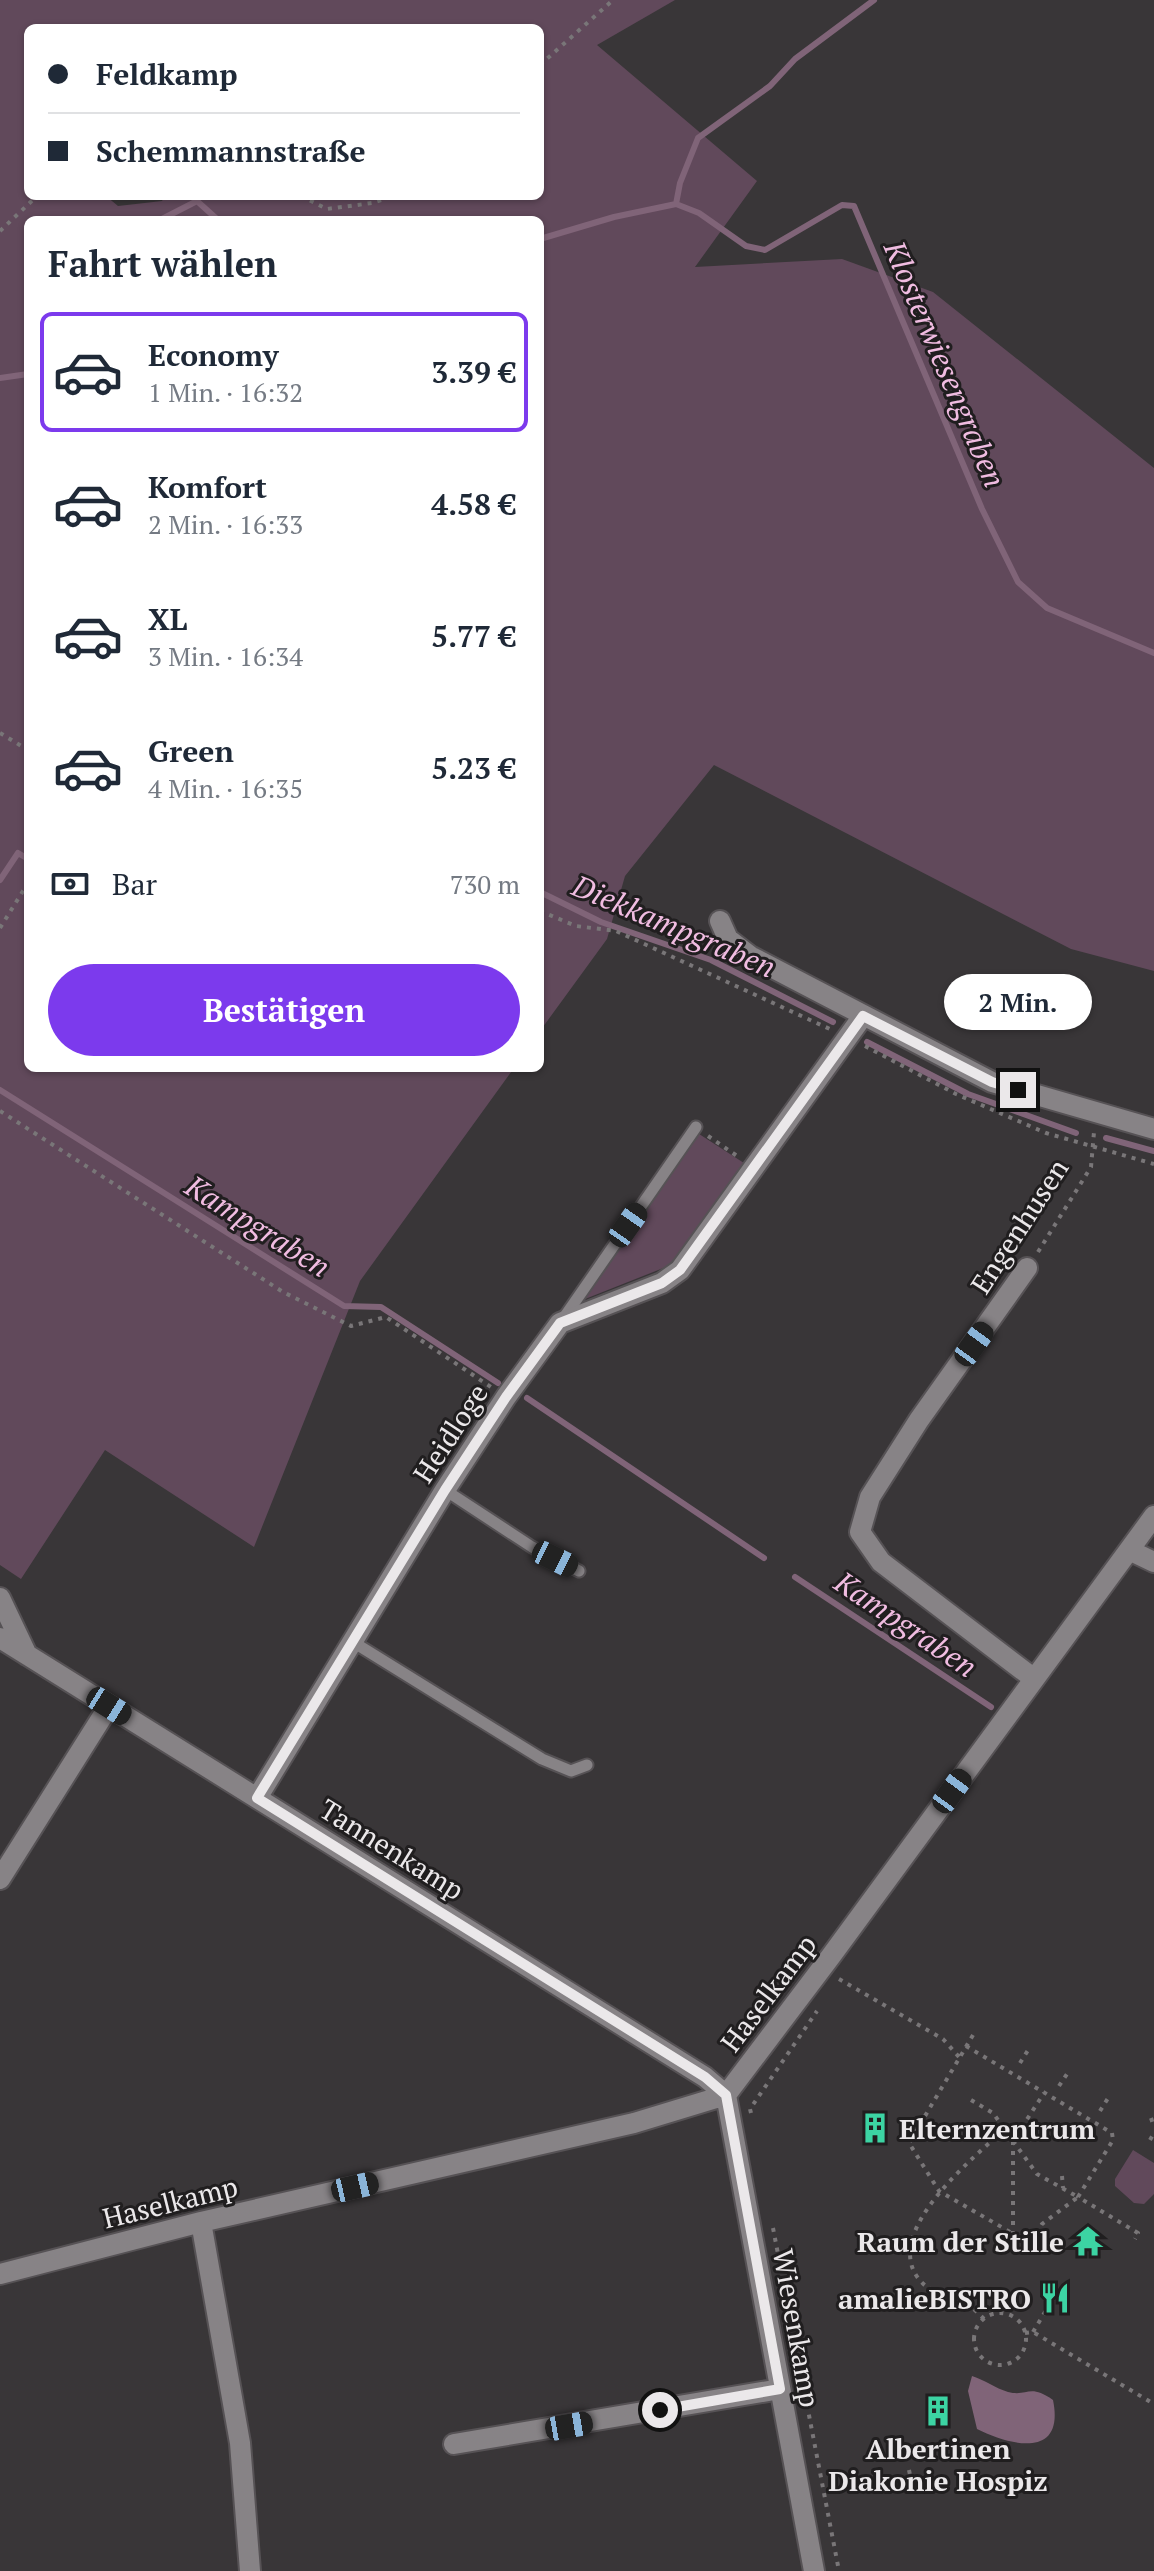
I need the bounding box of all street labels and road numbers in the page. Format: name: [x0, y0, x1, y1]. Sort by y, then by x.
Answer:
street label: Engenhusen: [962, 1151, 1077, 1301]
street label: Heidloge: [404, 1376, 496, 1490]
street label: Tannenkamp: [313, 1790, 471, 1908]
street label: Haselkamp: [712, 1927, 824, 2059]
street label: Haselkamp: [99, 2167, 241, 2237]
street label: Wiesenkamp: [765, 2246, 829, 2410]

